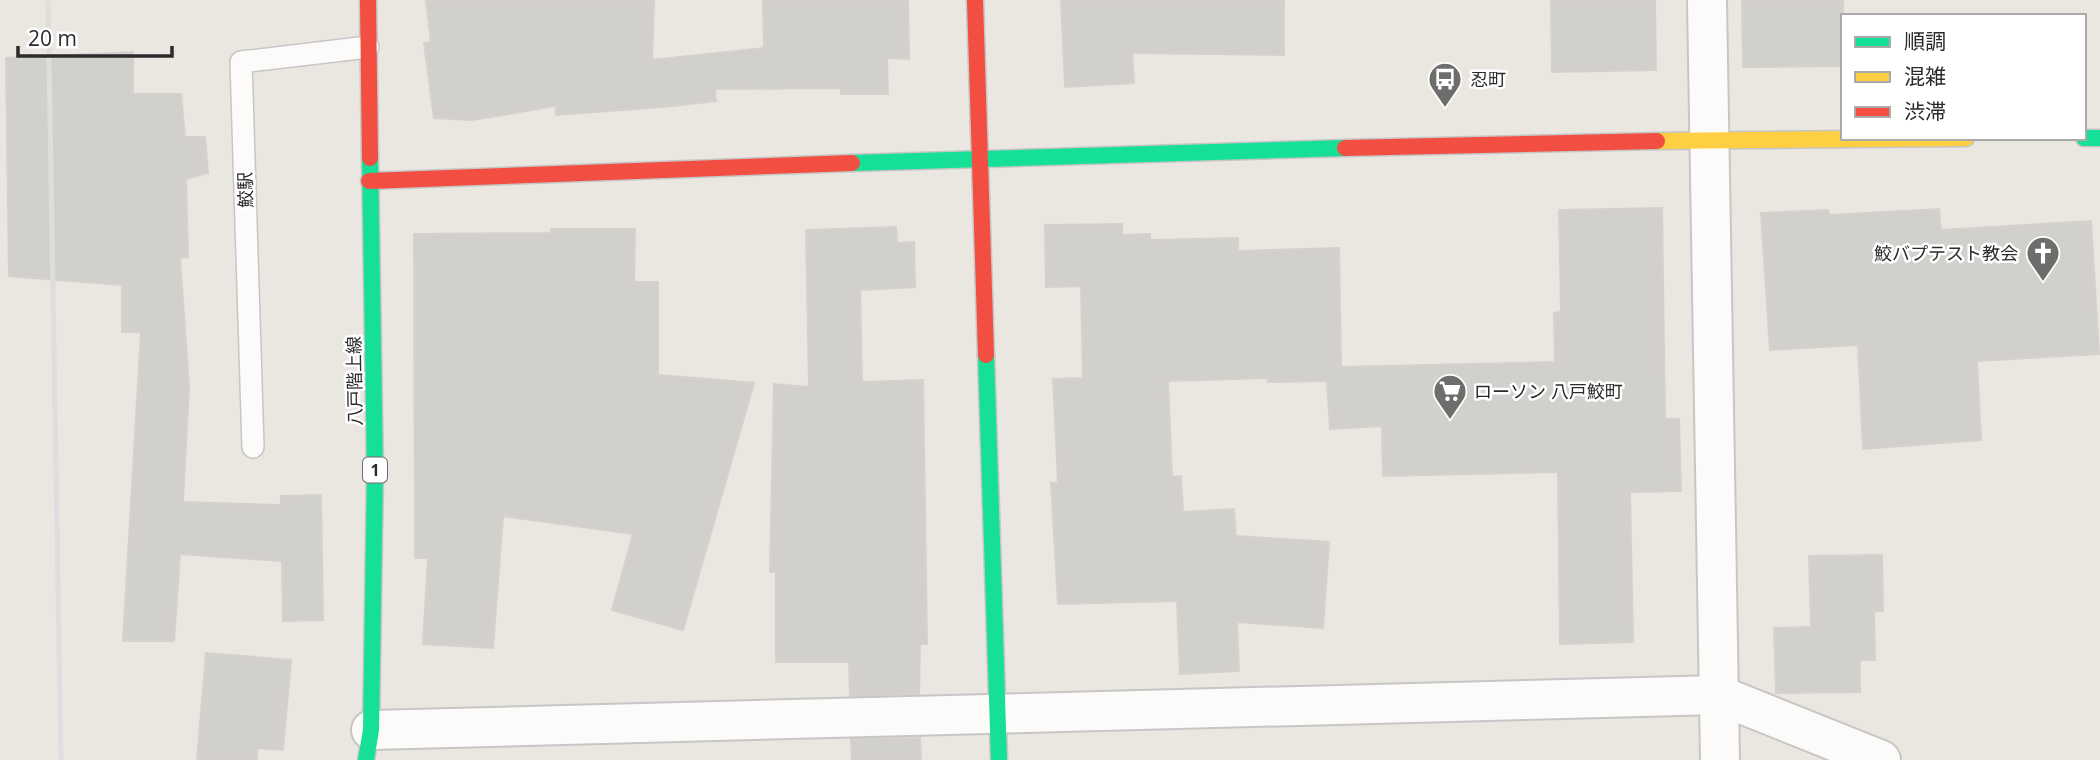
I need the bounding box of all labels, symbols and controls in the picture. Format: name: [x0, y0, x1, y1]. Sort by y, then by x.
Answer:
scale bar: [18, 14, 172, 58]
legend: [1841, 14, 2086, 140]
text: 20 m: [28, 24, 77, 52]
text: 順調: [1904, 27, 1946, 55]
bus stop icon: 忍町: [1426, 60, 1464, 109]
text: 混雑: [1904, 62, 1946, 90]
place label: 忍町: [1470, 67, 1506, 91]
text: 渋滞: [1904, 97, 1946, 125]
street label: 鮫駅: [232, 172, 258, 208]
church icon: 鮫バプテスト教会: [2024, 234, 2062, 283]
place label: 鮫バプテスト教会: [1874, 241, 2018, 265]
street label: 八戸階上線: [341, 336, 367, 426]
supermarket icon: ローソン 八戸鮫町: [1431, 372, 1469, 421]
place label: ローソン 八戸鮫町: [1474, 379, 1623, 403]
road number: 1: [363, 457, 387, 482]

